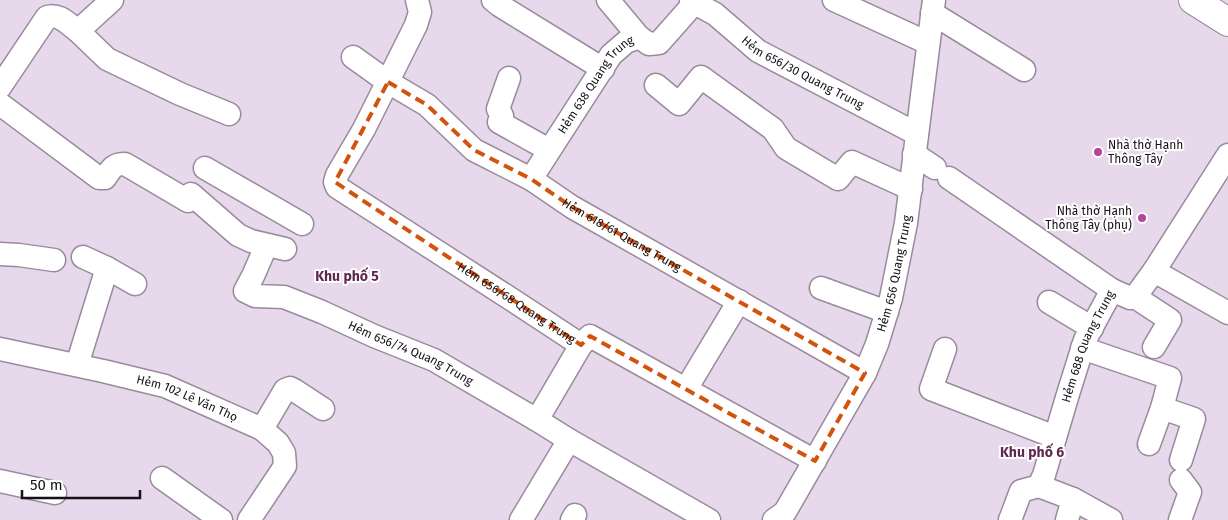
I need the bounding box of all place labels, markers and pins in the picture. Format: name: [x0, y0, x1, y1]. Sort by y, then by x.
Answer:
place label: Nhà thờ Hạnh Thông Tây: [1108, 138, 1183, 166]
marker: Nhà thờ Hạnh Thông Tây: [1092, 146, 1104, 158]
place label: Nhà thờ Hạnh Thông Tây (phụ): [1045, 204, 1132, 232]
marker: Nhà thờ Hạnh Thông Tây (phụ): [1136, 212, 1148, 224]

